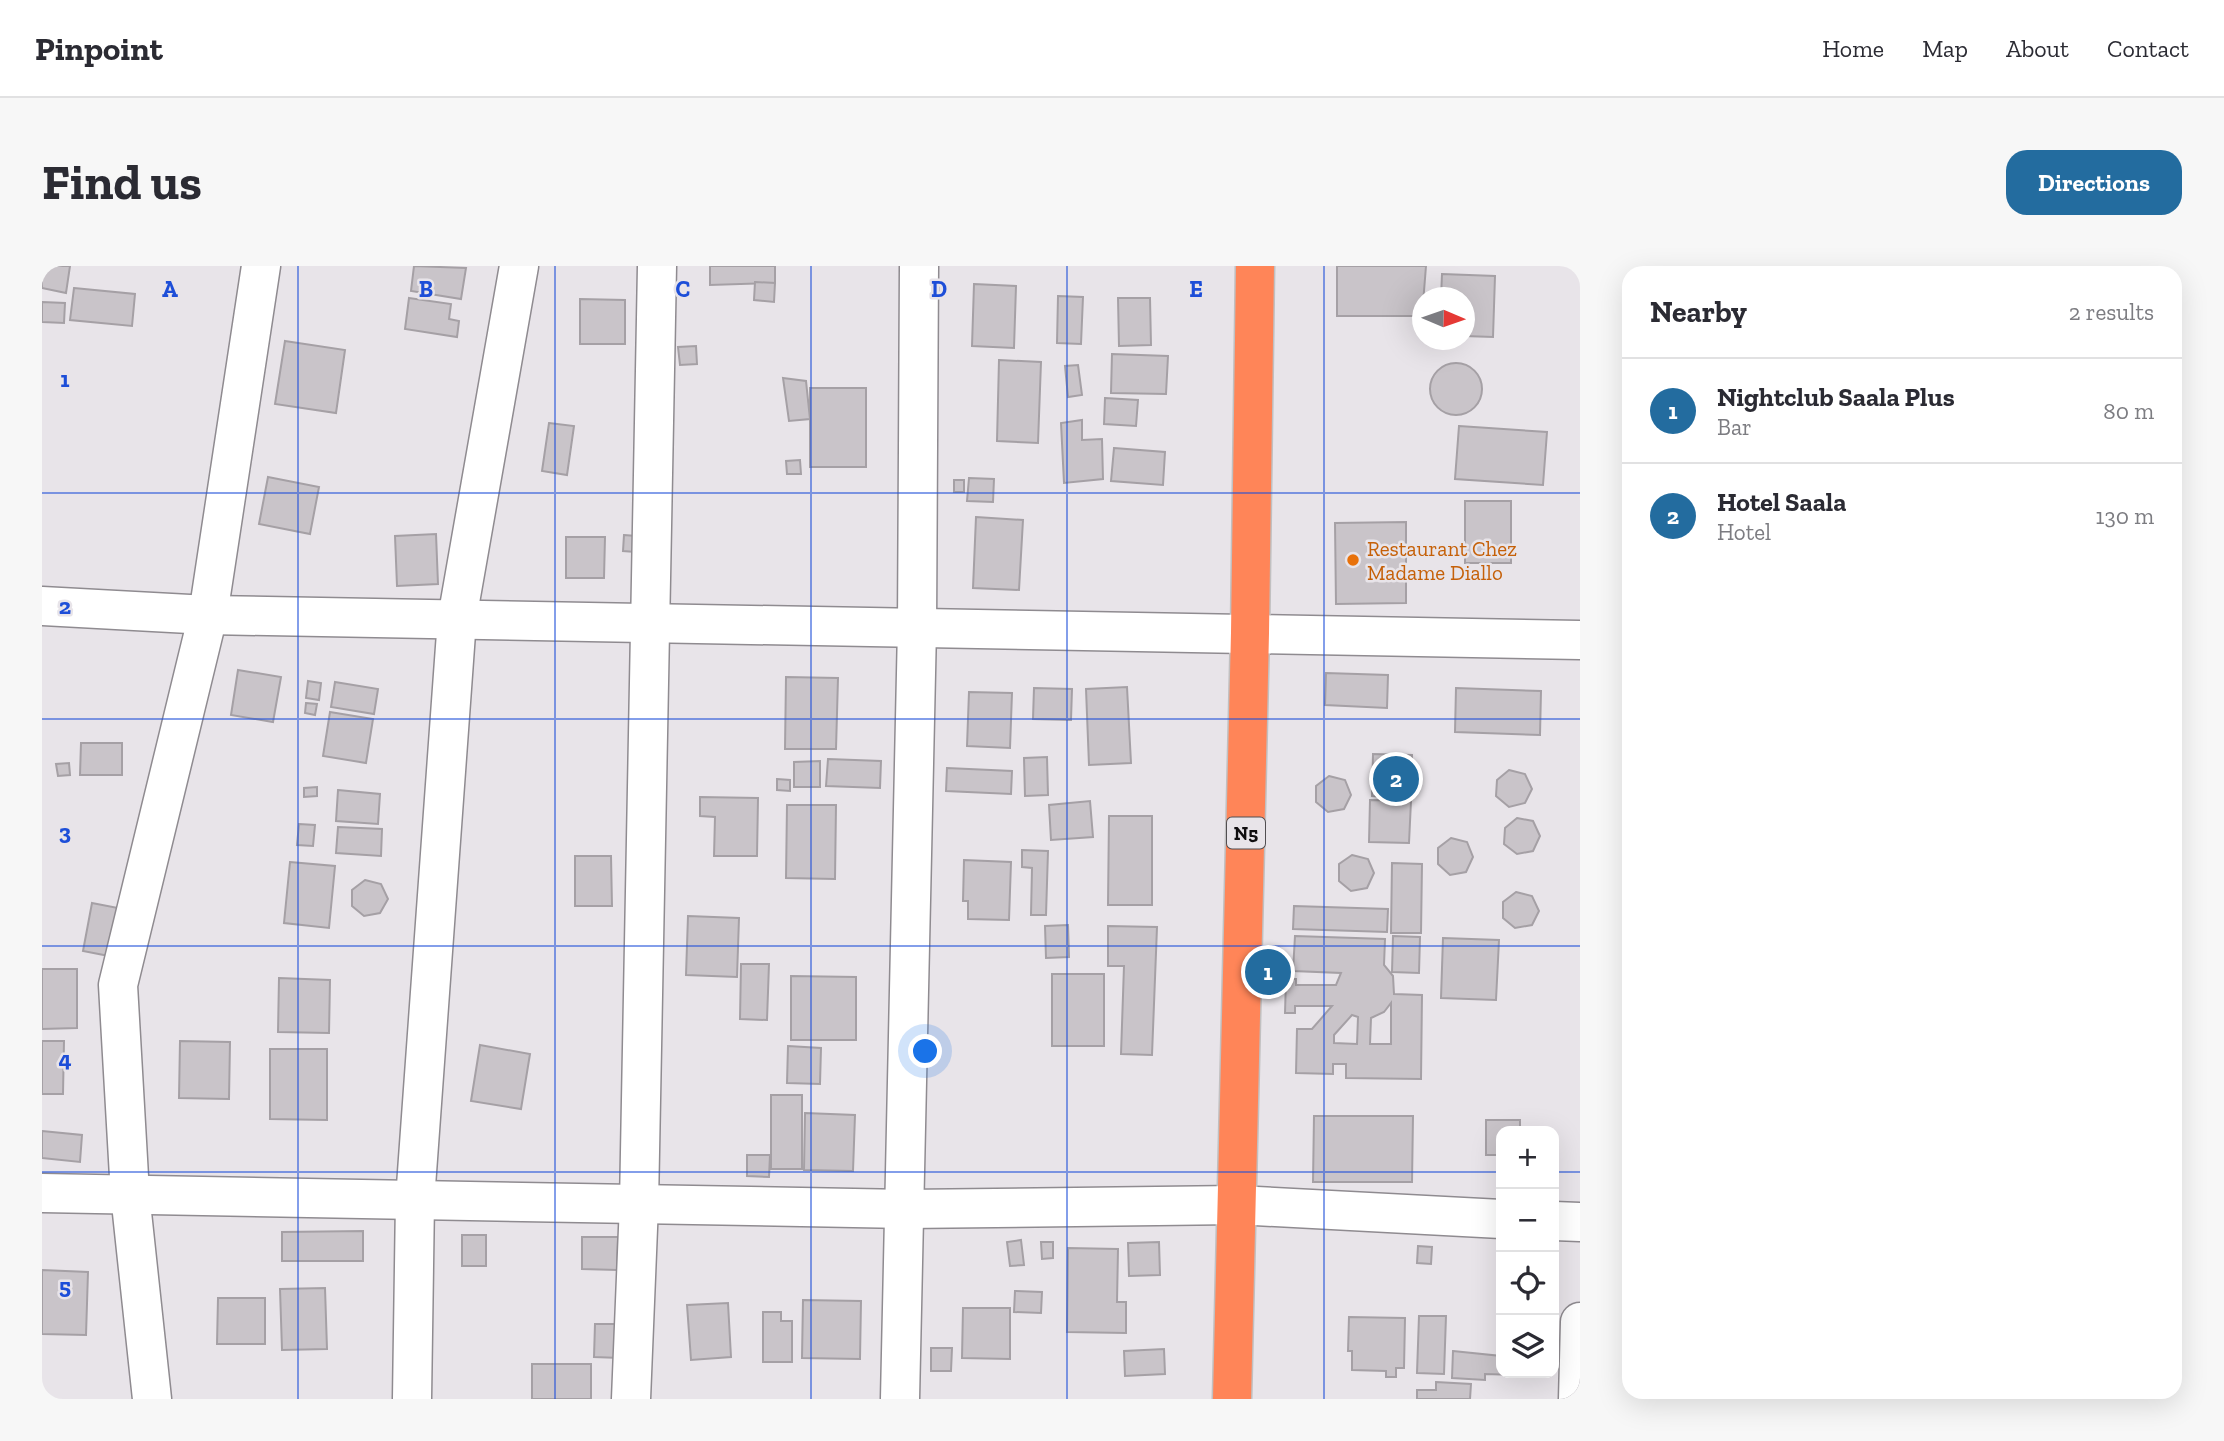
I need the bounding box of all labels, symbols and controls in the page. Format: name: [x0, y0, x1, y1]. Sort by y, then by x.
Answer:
text: Pinpoint: [35, 29, 163, 68]
text: Home: [1822, 34, 1884, 63]
text: Map: [1922, 34, 1968, 63]
text: About: [2006, 34, 2069, 63]
text: Contact: [2107, 34, 2189, 63]
button: Directions: [2006, 150, 2182, 215]
text: Find us: [42, 153, 202, 212]
text: A: [162, 275, 178, 303]
text: B: [419, 275, 433, 303]
text: C: [676, 275, 690, 303]
text: D: [931, 275, 947, 303]
text: E: [1189, 275, 1203, 303]
north arrow: [1412, 287, 1475, 350]
text: Nearby: [1650, 294, 1747, 330]
text: 2 results: [2069, 298, 2154, 326]
text: 1: [60, 365, 70, 393]
text: Nightclub Saala Plus: [1717, 381, 1955, 413]
text: 1: [1668, 397, 1678, 425]
text: 80 m: [2103, 397, 2154, 425]
text: Bar: [1717, 413, 1752, 441]
text: Hotel Saala: [1717, 486, 1846, 518]
text: 2: [1667, 502, 1679, 530]
text: 130 m: [2096, 502, 2154, 530]
text: Hotel: [1717, 518, 1771, 546]
place label: Restaurant Chez Madame Diallo: [1367, 536, 1517, 585]
marker: Restaurant Chez Madame Diallo: [1345, 552, 1361, 568]
text: 2: [59, 592, 71, 620]
pin: 2: [1373, 753, 1419, 805]
text: 3: [59, 818, 71, 846]
road number: N5: [1227, 818, 1265, 848]
pin: 1: [1245, 946, 1291, 998]
your location: [908, 1034, 942, 1068]
text: 4: [58, 1045, 72, 1073]
map controls: [1496, 1126, 1559, 1378]
button: +: [1496, 1126, 1559, 1189]
button: −: [1496, 1189, 1559, 1252]
button: locate: [1496, 1252, 1559, 1315]
text: 5: [59, 1272, 71, 1300]
button: layers: [1496, 1315, 1559, 1378]

